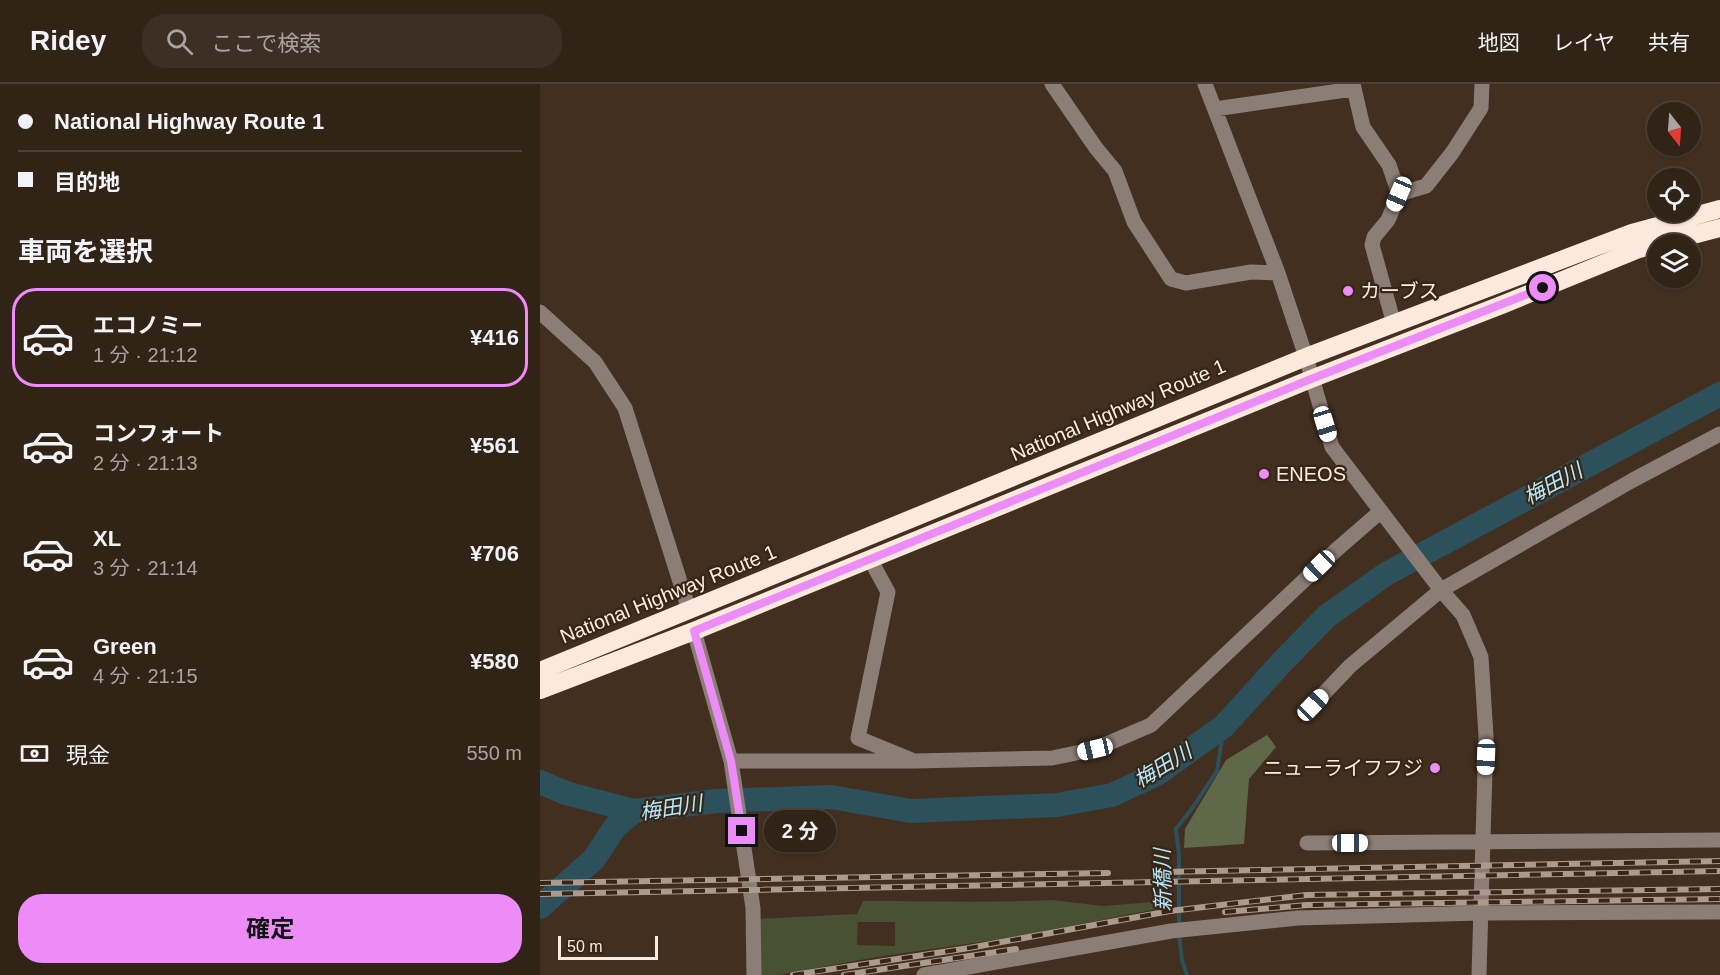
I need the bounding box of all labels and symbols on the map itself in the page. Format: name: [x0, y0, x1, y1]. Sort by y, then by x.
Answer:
north arrow: [1647, 102, 1701, 156]
car: [1384, 174, 1414, 214]
route start: [1529, 274, 1556, 301]
place label: カーブス: [1360, 280, 1439, 302]
marker: カーブス: [1341, 284, 1355, 298]
street label: National Highway Route 1: [1007, 355, 1229, 465]
car: [1311, 404, 1339, 444]
water label: 梅田川: [1520, 458, 1588, 509]
place label: ENEOS: [1276, 463, 1346, 485]
marker: ENEOS: [1257, 467, 1271, 481]
street label: National Highway Route 1: [557, 540, 779, 648]
car: [1300, 547, 1338, 585]
car: [1294, 686, 1332, 724]
car: [1075, 736, 1115, 762]
water label: 梅田川: [1130, 738, 1197, 792]
car: [1476, 739, 1496, 775]
place label: ニューライフフジ: [1263, 757, 1423, 779]
marker: ニューライフフジ: [1428, 761, 1442, 775]
water label: 梅田川: [638, 791, 706, 824]
callout: 2 分: [763, 810, 835, 852]
route end: [728, 817, 755, 844]
car: [1332, 834, 1368, 852]
water label: 新橋川: [1150, 846, 1175, 912]
scale bar: [558, 933, 658, 960]

